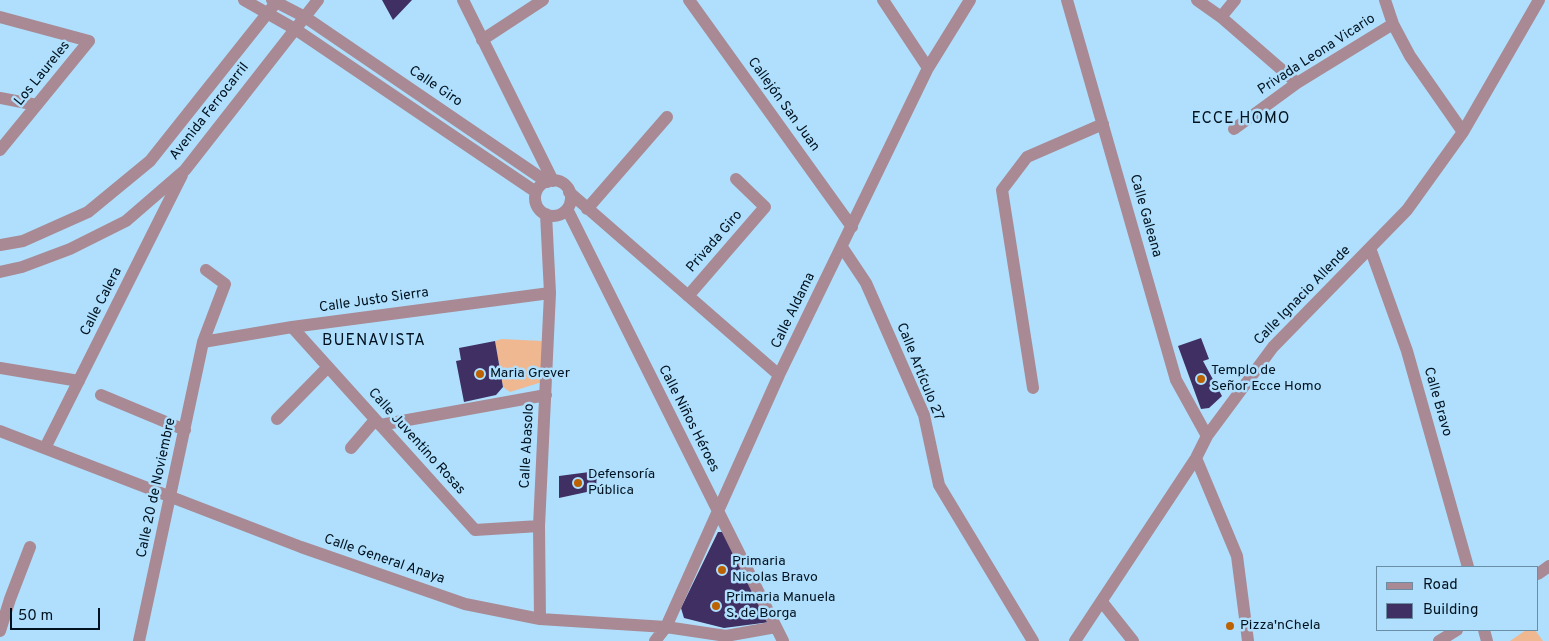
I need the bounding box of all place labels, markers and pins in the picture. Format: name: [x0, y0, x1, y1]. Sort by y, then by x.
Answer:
place label: Templo de Señor Ecce Homo: [1211, 363, 1322, 396]
place label: Maria Grever: [490, 366, 570, 382]
marker: Maria Grever: [474, 368, 486, 380]
marker: Templo de Señor Ecce Homo: [1195, 373, 1207, 385]
place label: Defensoría Pública: [588, 467, 655, 500]
marker: Defensoría Pública: [572, 477, 584, 489]
place label: Primaria Nicolas Bravo: [732, 554, 818, 586]
marker: Primaria Nicolas Bravo: [716, 564, 728, 576]
place label: Primaria Manuela S. de Borga: [726, 590, 835, 622]
marker: Primaria Manuela S. de Borga: [710, 600, 722, 612]
place label: Pizza'nChela: [1240, 618, 1320, 634]
marker: Pizza'nChela: [1224, 620, 1236, 632]

